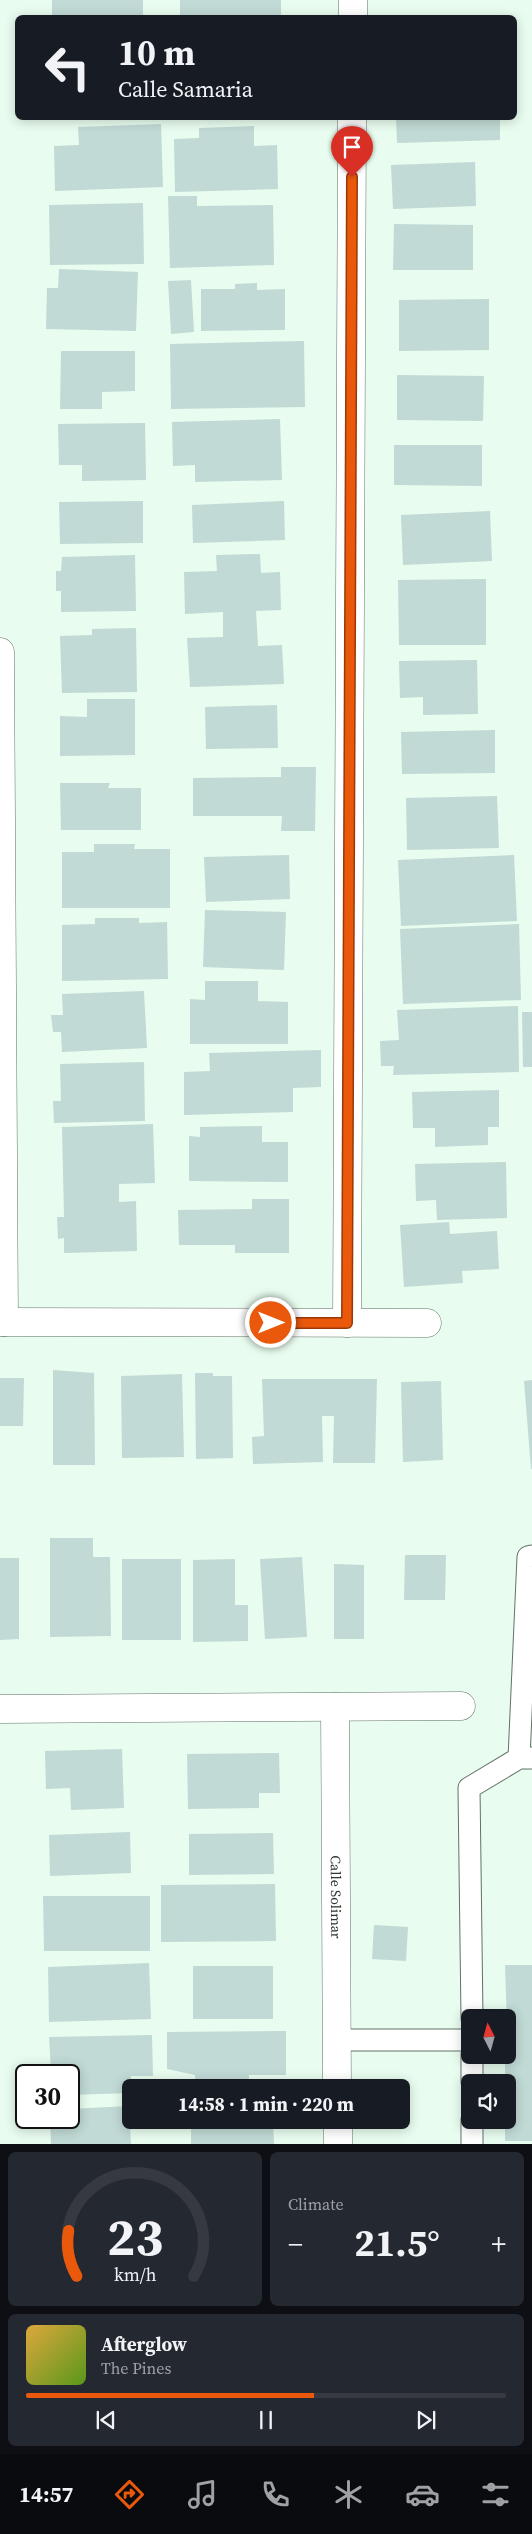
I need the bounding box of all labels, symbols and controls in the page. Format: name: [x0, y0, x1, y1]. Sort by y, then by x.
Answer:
text: 10 m: [118, 29, 195, 77]
icon: left: [35, 35, 100, 100]
text: Calle Samaria: [118, 74, 253, 104]
pin: [331, 126, 373, 177]
icon: arrive: [338, 133, 366, 161]
position arrow: [244, 1296, 296, 1348]
street label: Calle Solimar: [326, 1855, 346, 1939]
north arrow: [461, 2009, 516, 2064]
map controls: [461, 2009, 516, 2129]
speed limit sign: 30: [15, 2064, 80, 2129]
button: sound: [461, 2074, 516, 2129]
text: 14:58 · 1 min · 220 m: [178, 2091, 354, 2117]
text: Climate: [288, 2193, 344, 2215]
text: 23: [107, 2201, 163, 2272]
text: 21.5°: [354, 2217, 440, 2269]
text: −: [288, 2225, 303, 2263]
text: +: [491, 2225, 506, 2263]
text: km/h: [114, 2262, 157, 2287]
text: Afterglow: [101, 2331, 187, 2357]
text: The Pines: [101, 2357, 171, 2379]
icon: previous: [92, 2406, 120, 2434]
icon: pause: [252, 2406, 280, 2434]
icon: next: [412, 2406, 440, 2434]
icon: directions: [112, 2477, 147, 2512]
icon: music: [185, 2477, 220, 2512]
icon: phone: [258, 2477, 293, 2512]
icon: climate: [331, 2477, 366, 2512]
icon: car: [405, 2477, 440, 2512]
icon: filters: [478, 2477, 513, 2512]
text: 14:57: [19, 2479, 73, 2509]

